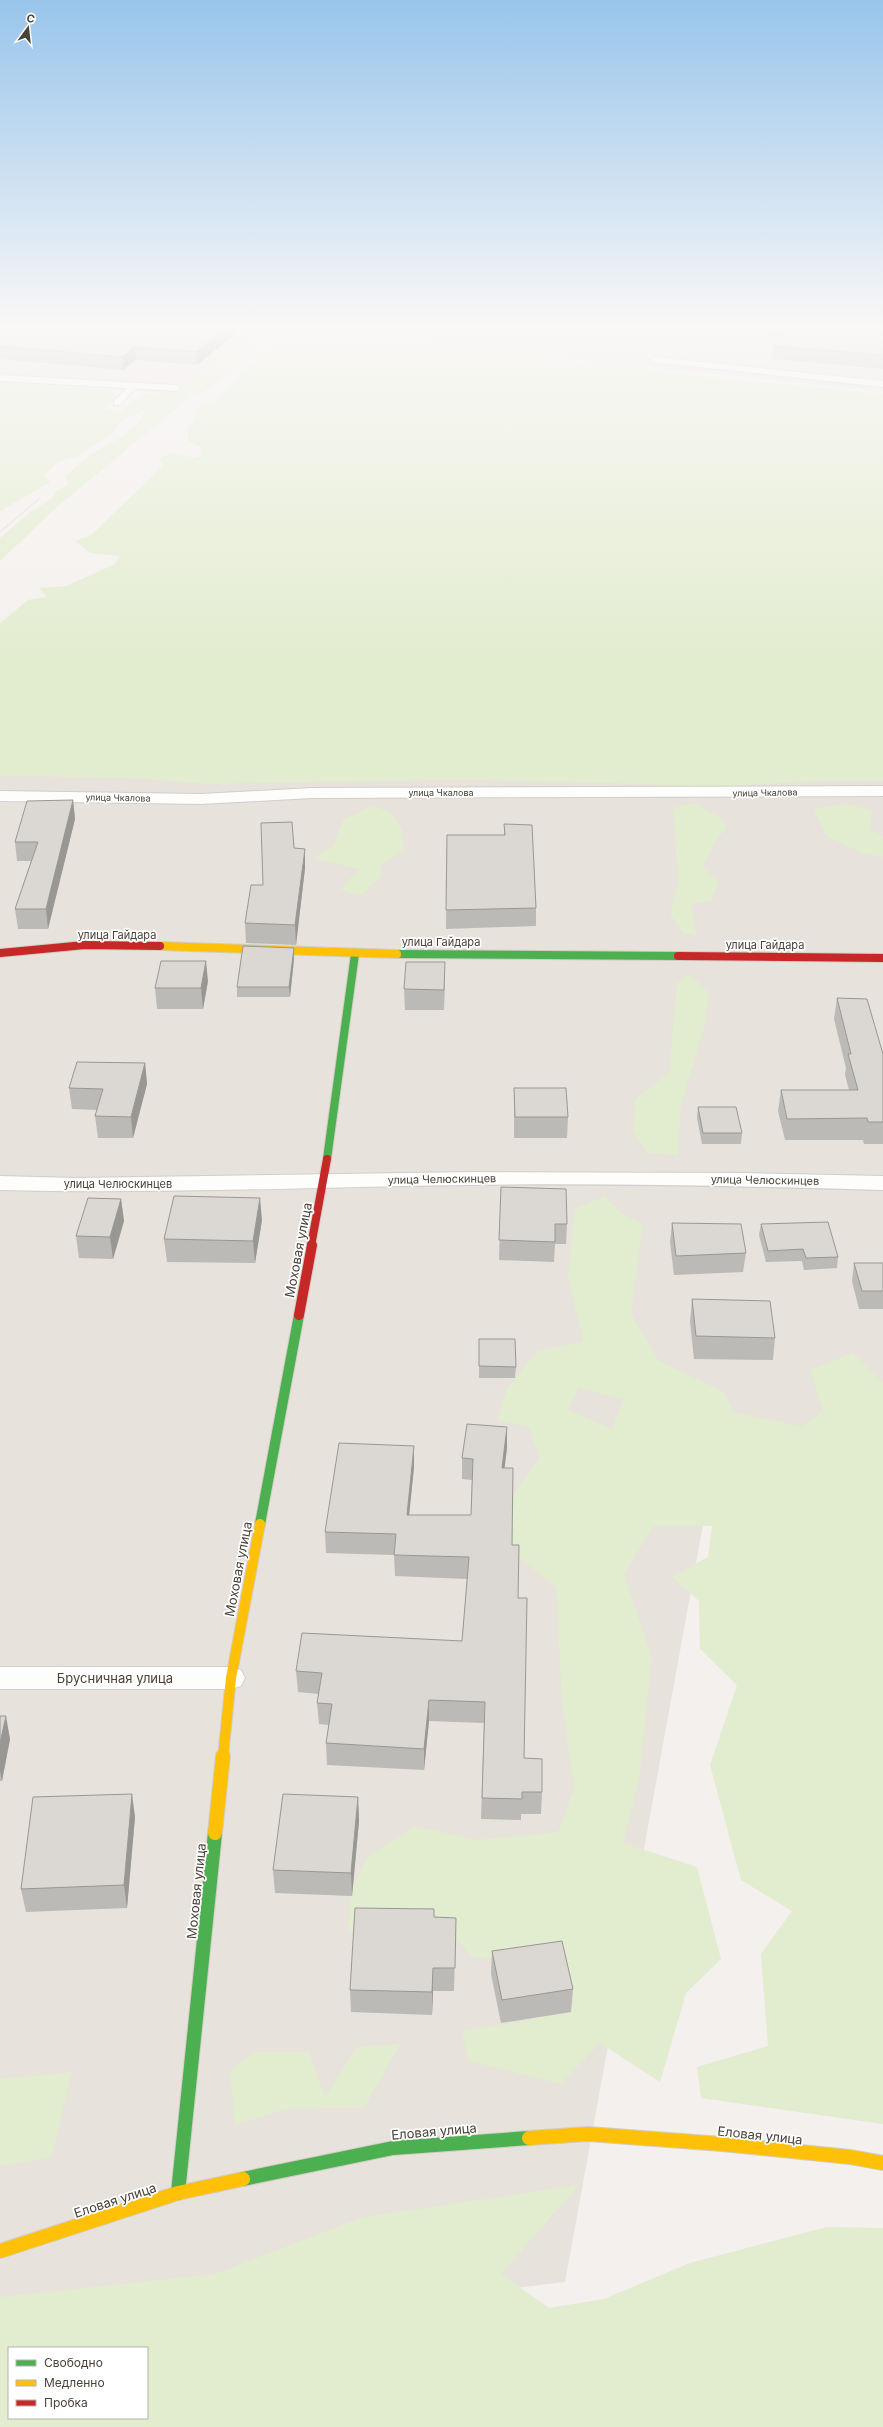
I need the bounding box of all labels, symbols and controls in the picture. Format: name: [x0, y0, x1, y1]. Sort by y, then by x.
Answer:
north arrow: [8, 8, 48, 48]
text: С: [25, 11, 36, 26]
street label: улица Чкалова: [732, 786, 798, 799]
street label: улица Чкалова: [408, 787, 474, 798]
street label: улица Чкалова: [85, 791, 151, 804]
street label: улица Гайдара: [78, 928, 156, 942]
street label: улица Гайдара: [402, 935, 480, 949]
street label: улица Гайдара: [726, 938, 804, 952]
street label: улица Челюскинцев: [388, 1171, 496, 1187]
street label: улица Челюскинцев: [711, 1172, 819, 1188]
street label: улица Челюскинцев: [64, 1177, 172, 1191]
street label: Моховая улица: [281, 1201, 315, 1299]
street label: Моховая улица: [221, 1520, 255, 1618]
street label: Брусничная улица: [57, 1670, 173, 1686]
street label: Моховая улица: [183, 1842, 209, 1940]
street label: Еловая улица: [391, 2119, 477, 2143]
street label: Еловая улица: [717, 2123, 803, 2147]
street label: Еловая улица: [72, 2179, 158, 2221]
legend: [8, 2347, 148, 2419]
text: Свободно: [44, 2355, 103, 2370]
text: Медленно: [44, 2375, 105, 2390]
text: Пробка: [44, 2395, 88, 2410]

